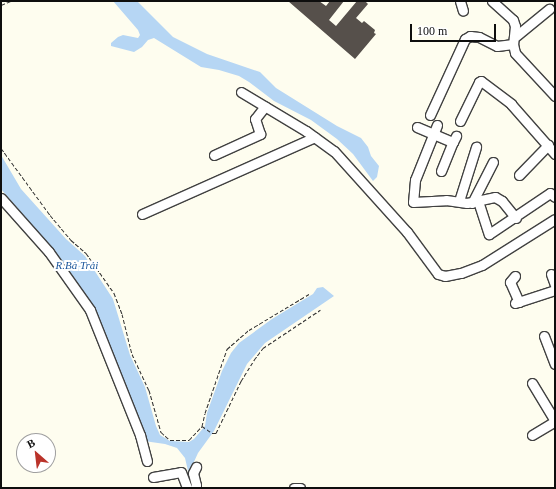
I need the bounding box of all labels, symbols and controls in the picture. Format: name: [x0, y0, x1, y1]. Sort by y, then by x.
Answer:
scale bar: [412, 16, 498, 42]
text: 100 m: [417, 24, 447, 38]
water label: R.Bà Trải: [56, 258, 98, 272]
north arrow: [16, 433, 56, 473]
text: B: [25, 436, 37, 450]

